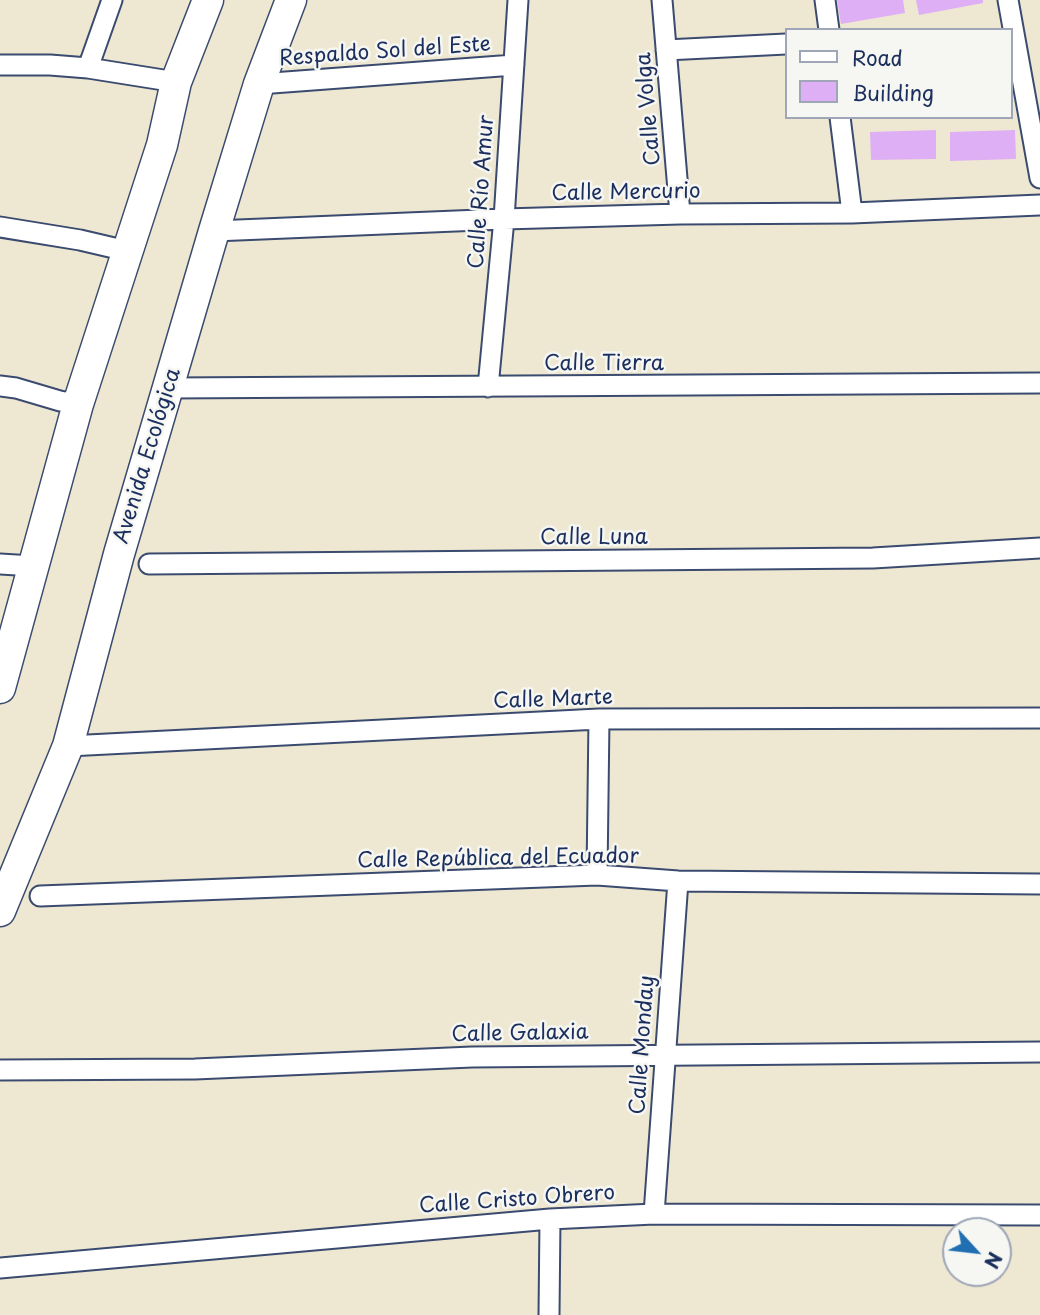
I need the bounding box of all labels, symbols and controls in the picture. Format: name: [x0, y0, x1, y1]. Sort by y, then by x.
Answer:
legend: [785, 28, 1012, 119]
street label: Respaldo Sol del Este: [278, 32, 492, 72]
text: Road: [852, 41, 903, 73]
street label: Calle Volga: [631, 51, 667, 167]
text: Building: [852, 76, 934, 108]
street label: Calle Río Amur: [464, 114, 500, 270]
street label: Calle Mercurio: [551, 179, 701, 207]
street label: Calle Tierra: [544, 351, 664, 377]
street label: Avenida Ecológica: [109, 365, 187, 547]
street label: Calle Luna: [540, 525, 648, 551]
street label: Calle Marte: [493, 685, 613, 715]
street label: Calle República del Ecuador: [357, 844, 639, 874]
street label: Calle Monday: [626, 975, 660, 1115]
street label: Calle Galaxia: [451, 1020, 589, 1048]
street label: Calle Cristo Obrero: [418, 1181, 616, 1219]
north arrow: [942, 1217, 1012, 1287]
text: N: [978, 1248, 1010, 1274]

